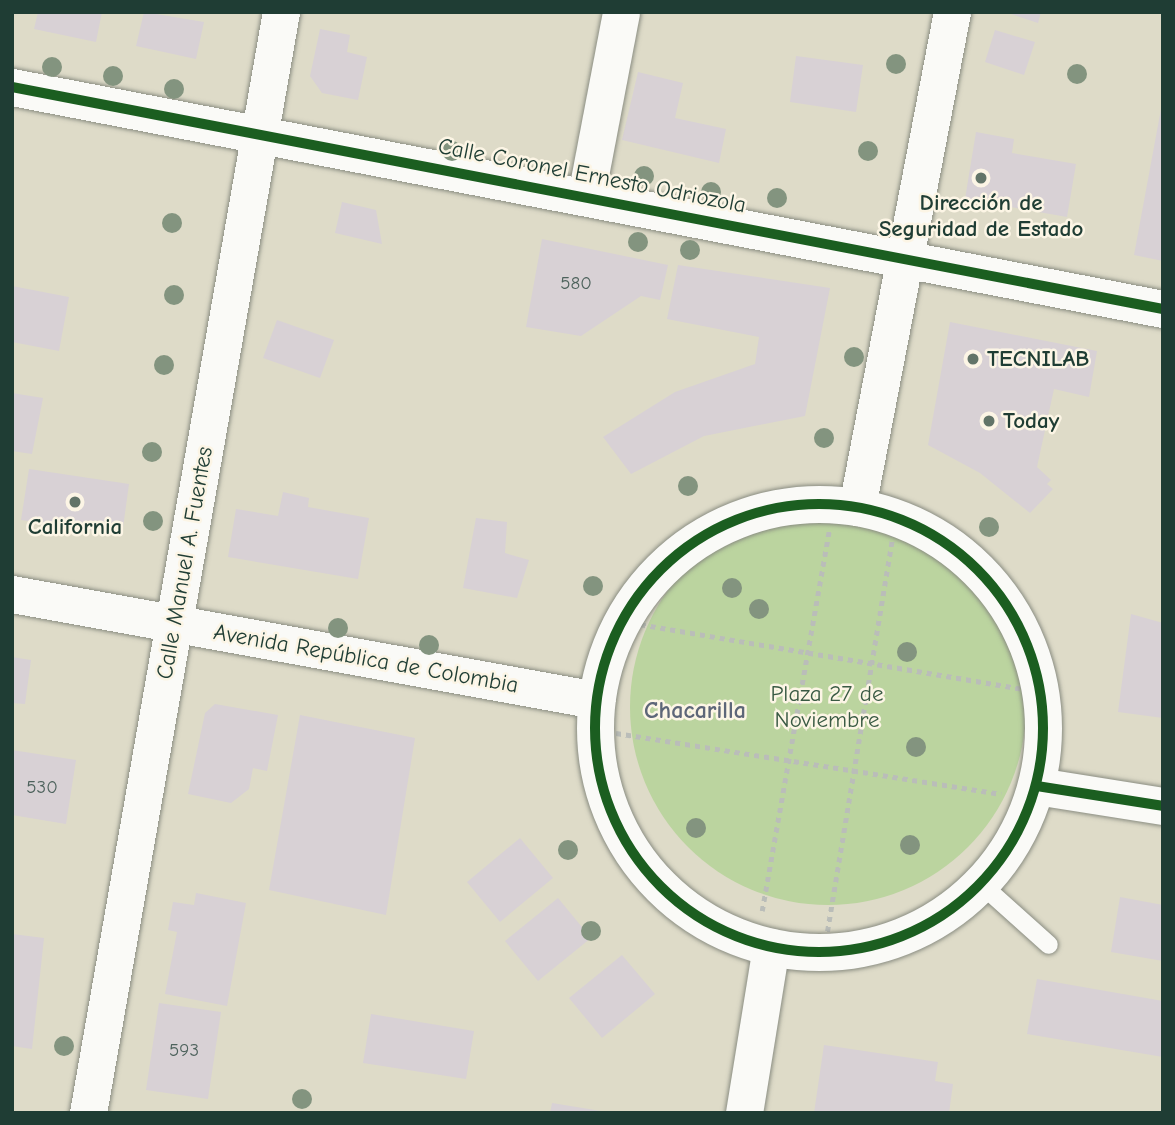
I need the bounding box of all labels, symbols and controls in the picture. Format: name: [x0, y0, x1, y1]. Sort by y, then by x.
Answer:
street label: Calle Coronel Ernesto Odriozola: [436, 133, 748, 219]
marker: Dirección de Seguridad de Estado: [973, 170, 989, 186]
place label: Dirección de Seguridad de Estado: [879, 189, 1083, 243]
house number: 580: [560, 273, 592, 295]
place label: TECNILAB: [987, 345, 1089, 373]
marker: TECNILAB: [965, 351, 981, 367]
place label: Today: [1003, 407, 1059, 435]
marker: Today: [981, 413, 997, 429]
street label: Calle Manuel A. Fuentes: [151, 444, 219, 682]
marker: California: [67, 494, 83, 510]
place label: California: [28, 513, 122, 541]
street label: Avenida República de Colombia: [211, 619, 521, 699]
park label: Plaza 27 de Noviembre: [770, 680, 884, 734]
district label: Chacarilla: [644, 697, 746, 725]
house number: 530: [26, 777, 58, 799]
house number: 593: [169, 1040, 199, 1062]

